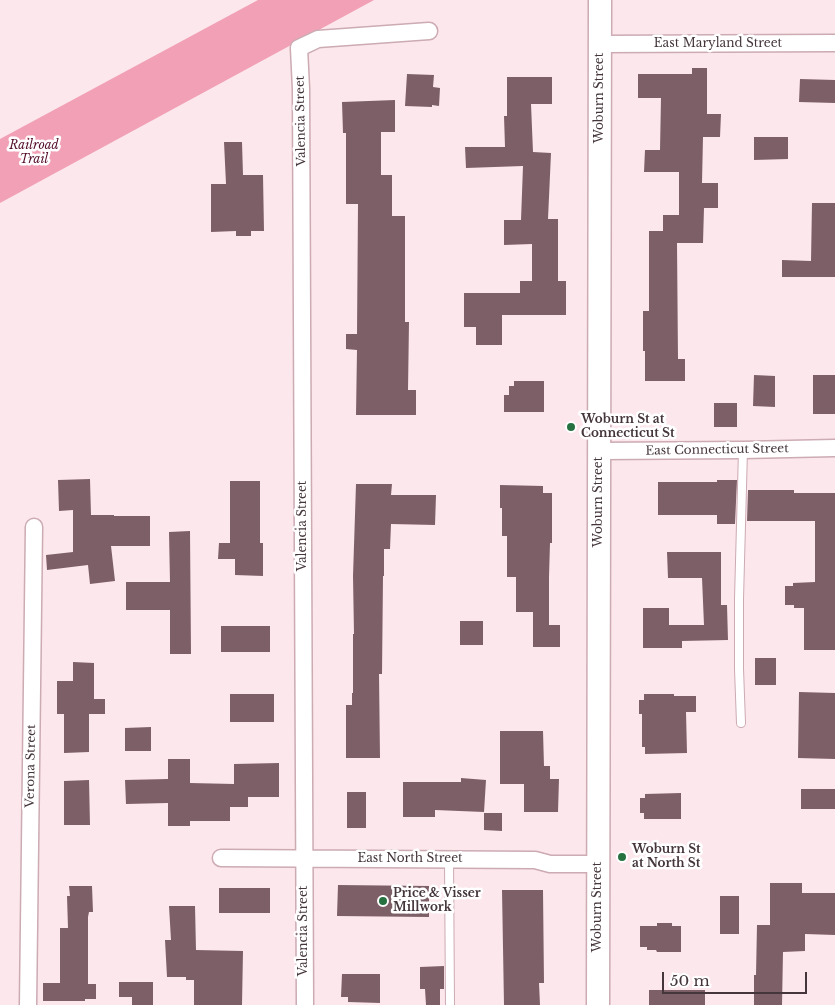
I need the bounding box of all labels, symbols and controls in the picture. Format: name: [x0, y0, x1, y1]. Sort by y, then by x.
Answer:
street label: East Maryland Street: [654, 37, 782, 51]
street label: Woburn Street: [593, 53, 607, 143]
street label: Valencia Street: [293, 76, 309, 166]
park label: Railroad Trail: [9, 139, 59, 167]
place label: Woburn St at Connecticut St: [581, 413, 674, 441]
marker: Woburn St at Connecticut St: [565, 421, 577, 433]
street label: East Connecticut Street: [645, 442, 789, 458]
street label: Woburn Street: [592, 457, 606, 547]
street label: Valencia Street: [296, 481, 310, 571]
street label: Verona Street: [23, 724, 39, 808]
place label: Woburn St at North St: [632, 843, 701, 871]
marker: Woburn St at North St: [616, 851, 628, 863]
street label: East North Street: [357, 852, 463, 866]
street label: Woburn Street: [591, 862, 605, 952]
street label: Valencia Street: [297, 886, 311, 976]
place label: Price & Visser Millwork: [393, 887, 481, 915]
marker: Price & Visser Millwork: [377, 895, 389, 907]
scale bar: [665, 962, 810, 994]
text: 50 m: [670, 971, 710, 990]

